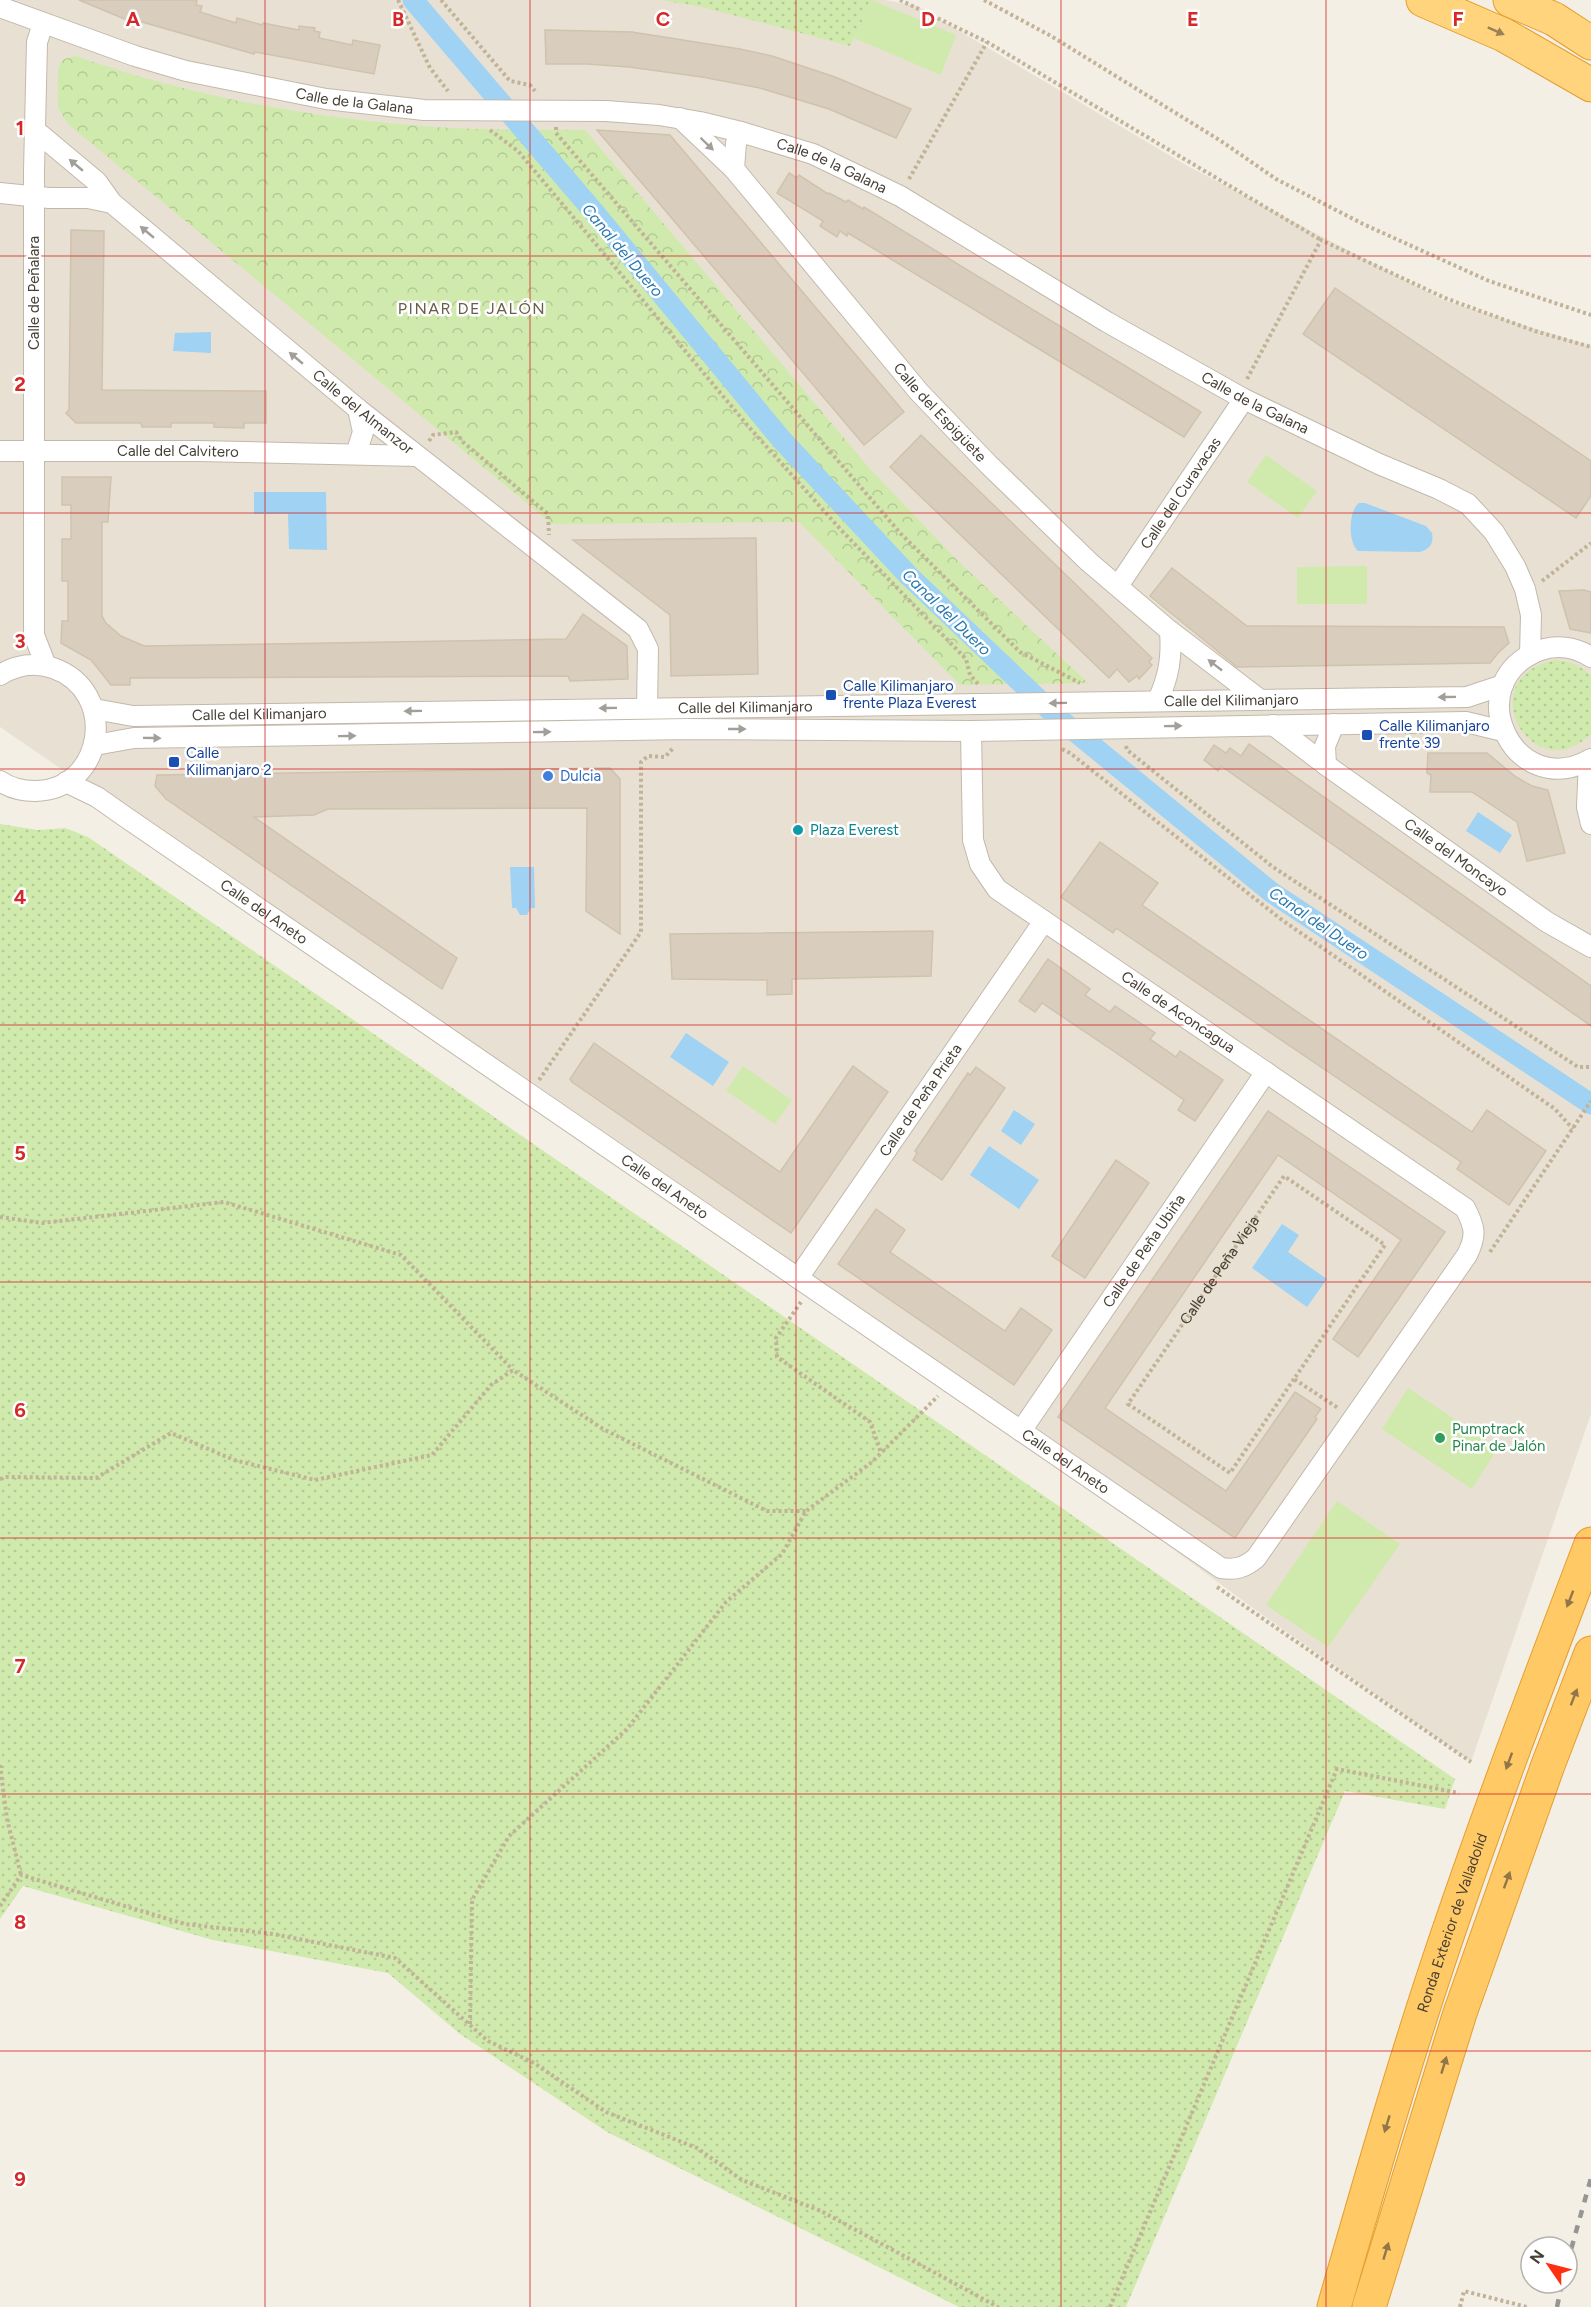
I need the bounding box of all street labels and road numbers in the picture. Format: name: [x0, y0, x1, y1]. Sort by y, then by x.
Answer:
street label: Calle de la Galana: [294, 84, 414, 118]
street label: Calle de la Galana: [774, 134, 890, 197]
street label: Calle de Peñalara: [25, 236, 43, 350]
street label: Calle del Espigüete: [890, 359, 990, 466]
street label: Calle del Almanzor: [309, 366, 417, 458]
street label: Calle de la Galana: [1198, 368, 1312, 438]
street label: Calle del Curavacas: [1137, 434, 1225, 552]
street label: Calle del Calvitero: [117, 442, 239, 461]
street label: Calle del Kilimanjaro: [1164, 690, 1299, 710]
street label: Calle del Kilimanjaro: [678, 697, 813, 717]
street label: Calle del Kilimanjaro: [192, 704, 327, 724]
street label: Calle del Moncayo: [1401, 814, 1512, 901]
street label: Calle del Aneto: [217, 876, 311, 948]
street label: Calle de Aconcagua: [1118, 967, 1238, 1057]
street label: Calle de Peña Prieta: [875, 1040, 966, 1160]
street label: Calle del Aneto: [617, 1150, 712, 1223]
street label: Calle de Peña Ubiña: [1099, 1191, 1189, 1311]
street label: Calle de Peña Vieja: [1176, 1212, 1263, 1328]
street label: Calle del Aneto: [1018, 1425, 1113, 1498]
street label: Ronda Exterior de Valladolid: [1413, 1831, 1491, 2015]

